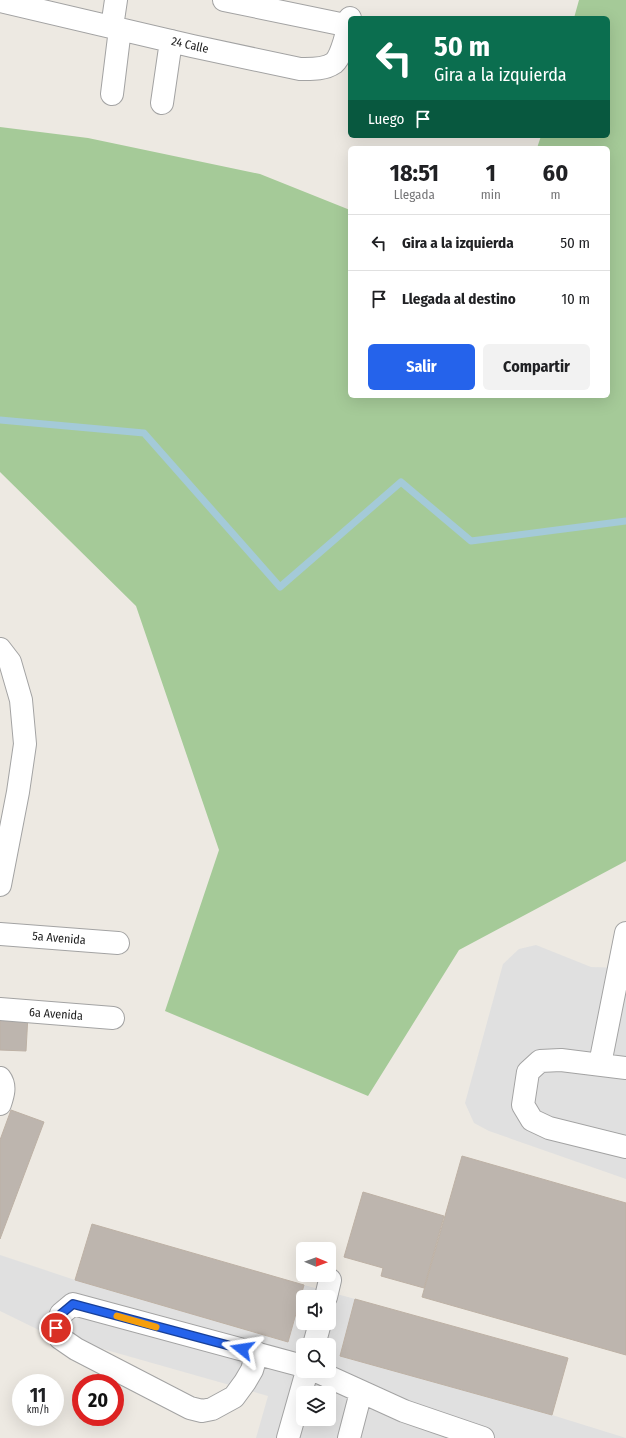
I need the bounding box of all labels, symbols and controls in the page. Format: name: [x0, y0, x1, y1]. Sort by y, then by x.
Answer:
text: 50 m: [434, 30, 490, 63]
icon: left: [368, 32, 420, 84]
street label: 24 Calle: [170, 34, 210, 56]
text: Gira a la izquierda: [434, 64, 567, 86]
icon: arrive: [412, 108, 434, 130]
text: Luego: [368, 110, 404, 128]
text: 18:51: [390, 159, 439, 187]
text: 1: [486, 159, 496, 187]
text: 60: [543, 159, 568, 187]
text: Llegada: [394, 187, 435, 202]
text: min: [481, 187, 501, 202]
text: m: [550, 187, 560, 202]
icon: left: [368, 232, 390, 254]
text: Gira a la izquierda: [402, 234, 514, 252]
text: 50 m: [560, 234, 590, 252]
icon: arrive: [368, 288, 390, 310]
text: Llegada al destino: [402, 290, 516, 308]
text: 10 m: [561, 290, 590, 308]
button: Salir: [368, 344, 475, 390]
button: Compartir: [483, 344, 590, 390]
street label: 5a Avenida: [32, 929, 86, 947]
street label: 6a Avenida: [29, 1005, 83, 1023]
north arrow: [296, 1242, 336, 1282]
map controls: [296, 1242, 336, 1426]
button: sound: [296, 1290, 336, 1330]
pin: [39, 1311, 73, 1345]
icon: arrive: [45, 1317, 67, 1339]
position arrow: [221, 1328, 263, 1370]
button: search: [296, 1338, 336, 1378]
speed limit sign: 20: [72, 1374, 124, 1426]
text: 11: [30, 1383, 46, 1407]
button: layers: [296, 1386, 336, 1426]
text: km/h: [27, 1404, 49, 1416]

